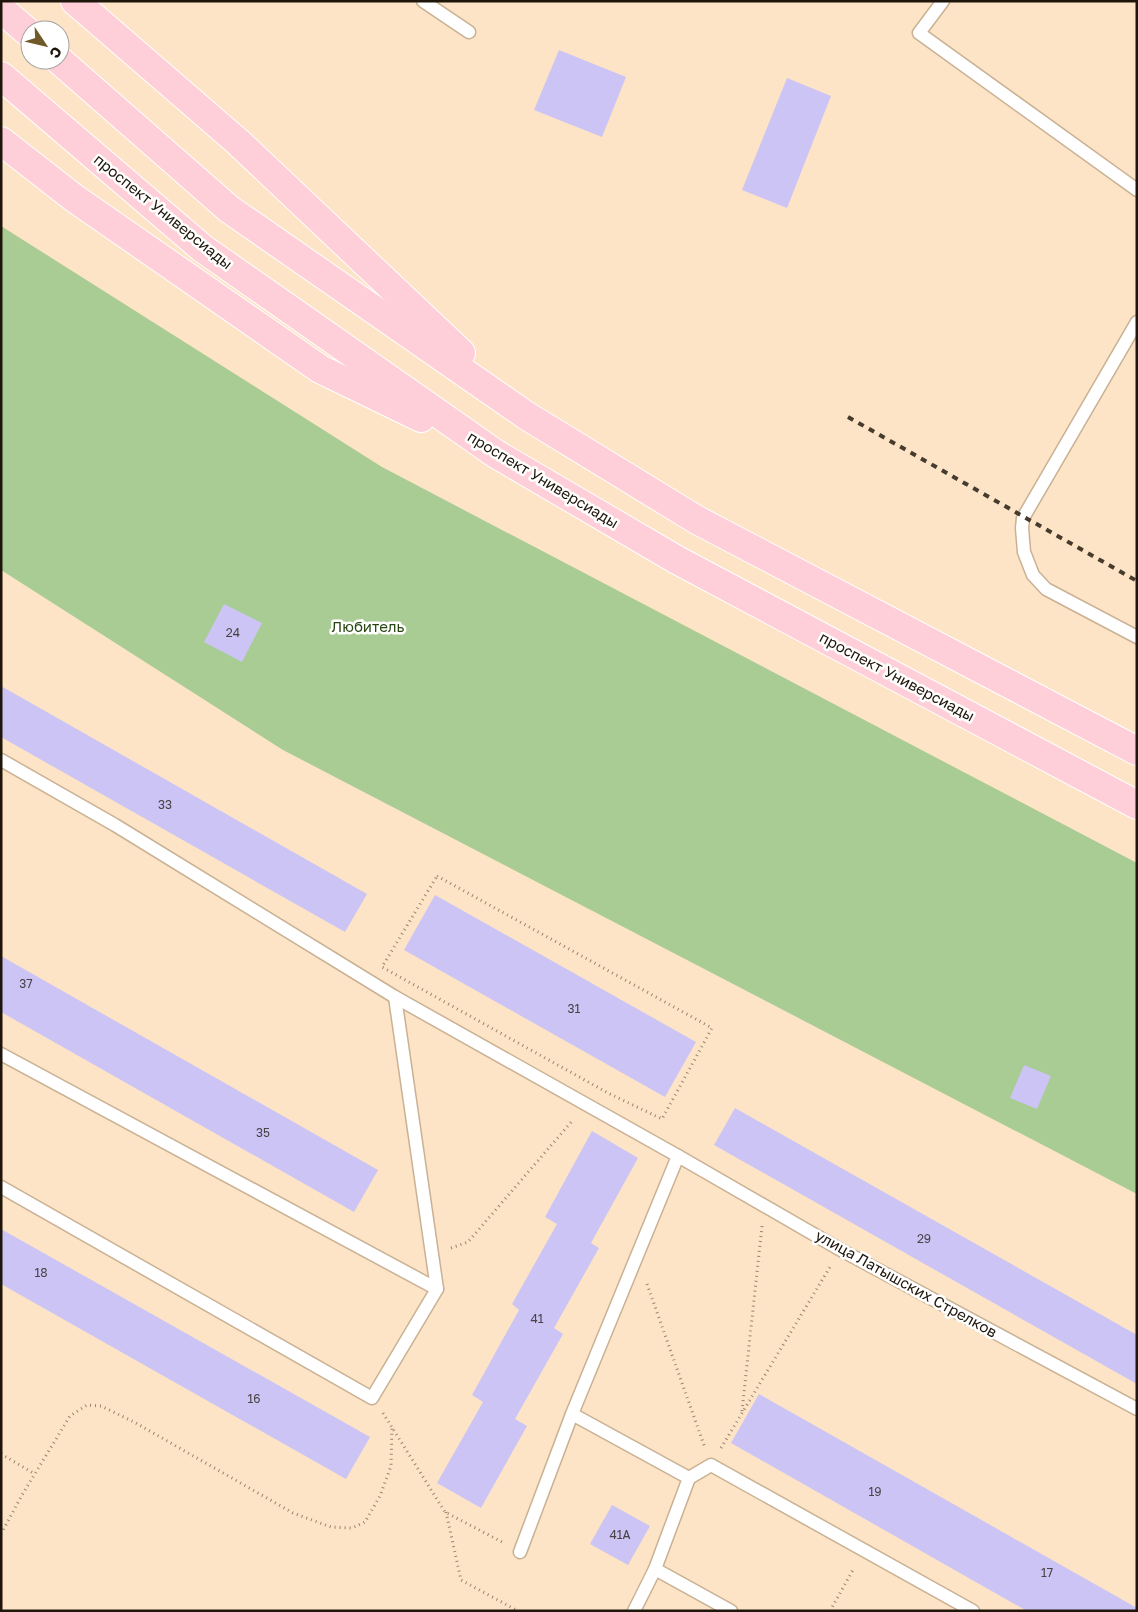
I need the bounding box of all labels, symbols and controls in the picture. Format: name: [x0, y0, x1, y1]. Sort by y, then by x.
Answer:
north arrow: [20, 20, 70, 70]
text: С: [46, 44, 66, 62]
street label: проспект Универсиады: [91, 150, 236, 273]
street label: проспект Универсиады: [465, 427, 622, 531]
park label: Любитель: [332, 617, 405, 635]
house number: 24: [226, 625, 240, 640]
street label: проспект Универсиады: [817, 628, 978, 725]
house number: 33: [158, 797, 172, 812]
house number: 37: [19, 976, 33, 991]
house number: 31: [568, 1001, 581, 1016]
house number: 35: [256, 1125, 270, 1140]
street label: улица Латышских Стрелков: [812, 1226, 1001, 1341]
house number: 29: [917, 1231, 931, 1246]
house number: 18: [34, 1265, 48, 1280]
house number: 41: [530, 1311, 544, 1326]
house number: 16: [247, 1391, 261, 1406]
house number: 19: [868, 1484, 882, 1499]
house number: 41А: [609, 1527, 631, 1542]
house number: 17: [1041, 1565, 1053, 1580]

